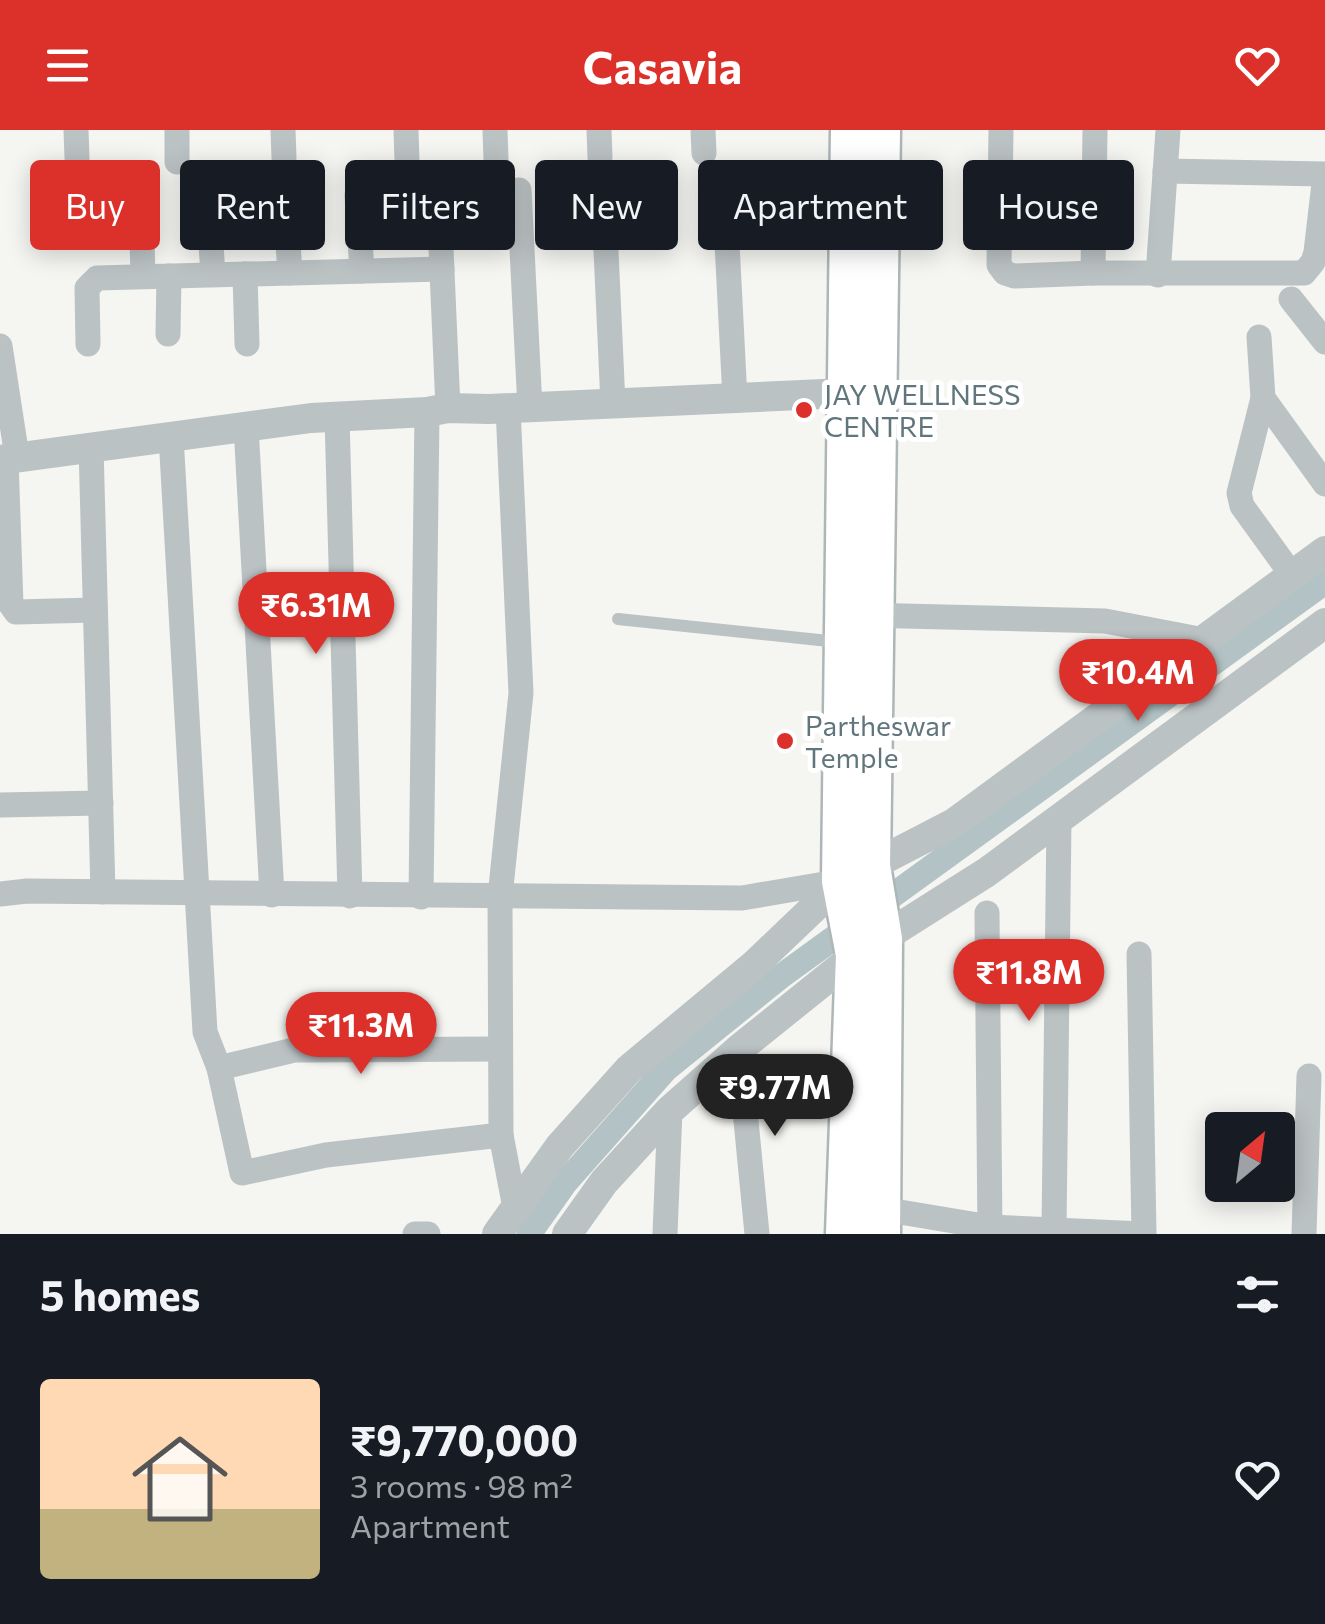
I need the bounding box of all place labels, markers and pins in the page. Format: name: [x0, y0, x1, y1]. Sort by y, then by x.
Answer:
place label: JAY WELLNESS CENTRE: [824, 377, 1020, 443]
marker: JAY WELLNESS CENTRE: [793, 399, 815, 421]
pin: ₹6.31M: [235, 572, 397, 657]
pin: ₹10.4M: [1057, 639, 1219, 724]
place label: Partheswar Temple: [805, 708, 951, 774]
marker: Partheswar Temple: [774, 730, 796, 752]
pin: ₹11.8M: [948, 939, 1110, 1024]
pin: ₹11.3M: [280, 992, 442, 1077]
pin: ₹9.77M: [694, 1054, 856, 1139]

